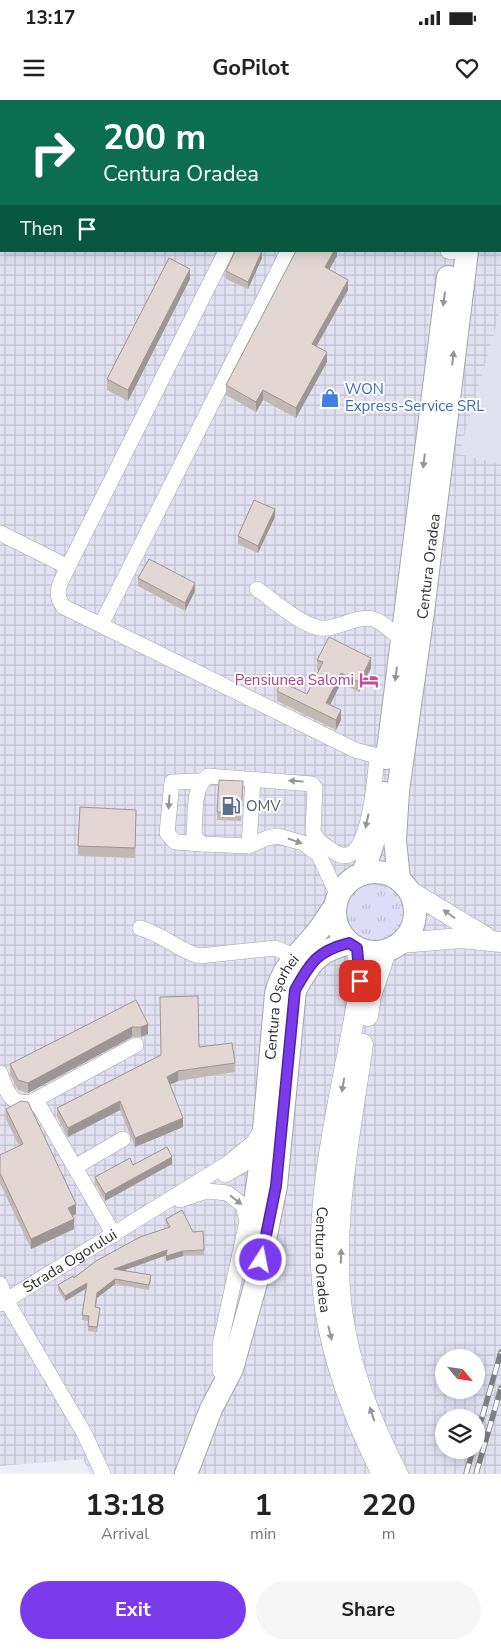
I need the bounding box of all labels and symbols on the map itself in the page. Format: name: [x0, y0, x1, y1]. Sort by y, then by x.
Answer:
one-way arrow: [440, 292, 448, 308]
one-way arrow: [449, 350, 457, 366]
place label: WON Express-Service SRL: [345, 379, 484, 416]
shop icon: WON Express-Service SRL: [319, 387, 341, 409]
one-way arrow: [420, 453, 428, 469]
street label: Centura Oradea: [412, 512, 445, 621]
one-way arrow: [392, 666, 400, 682]
hotel icon: Pensiunea Salomi: [358, 669, 380, 691]
place label: Pensiunea Salomi: [235, 670, 354, 690]
one-way arrow: [287, 777, 303, 785]
one-way arrow: [165, 794, 173, 810]
fuel station icon: OMV: [220, 795, 242, 817]
place label: OMV: [246, 796, 281, 816]
one-way arrow: [363, 814, 371, 829]
one-way arrow: [288, 838, 303, 845]
one-way arrow: [442, 909, 456, 919]
street label: Centura Oșorhei: [260, 950, 303, 1061]
pin: [339, 960, 381, 1002]
one-way arrow: [338, 1077, 346, 1093]
one-way arrow: [229, 1194, 242, 1205]
street label: Centura Oradea: [311, 1206, 335, 1314]
street label: Strada Ogorului: [19, 1224, 121, 1298]
position arrow: [234, 1233, 286, 1285]
one-way arrow: [337, 1247, 345, 1263]
one-way arrow: [327, 1325, 335, 1341]
north arrow: [435, 1349, 485, 1399]
one-way arrow: [368, 1406, 375, 1421]

